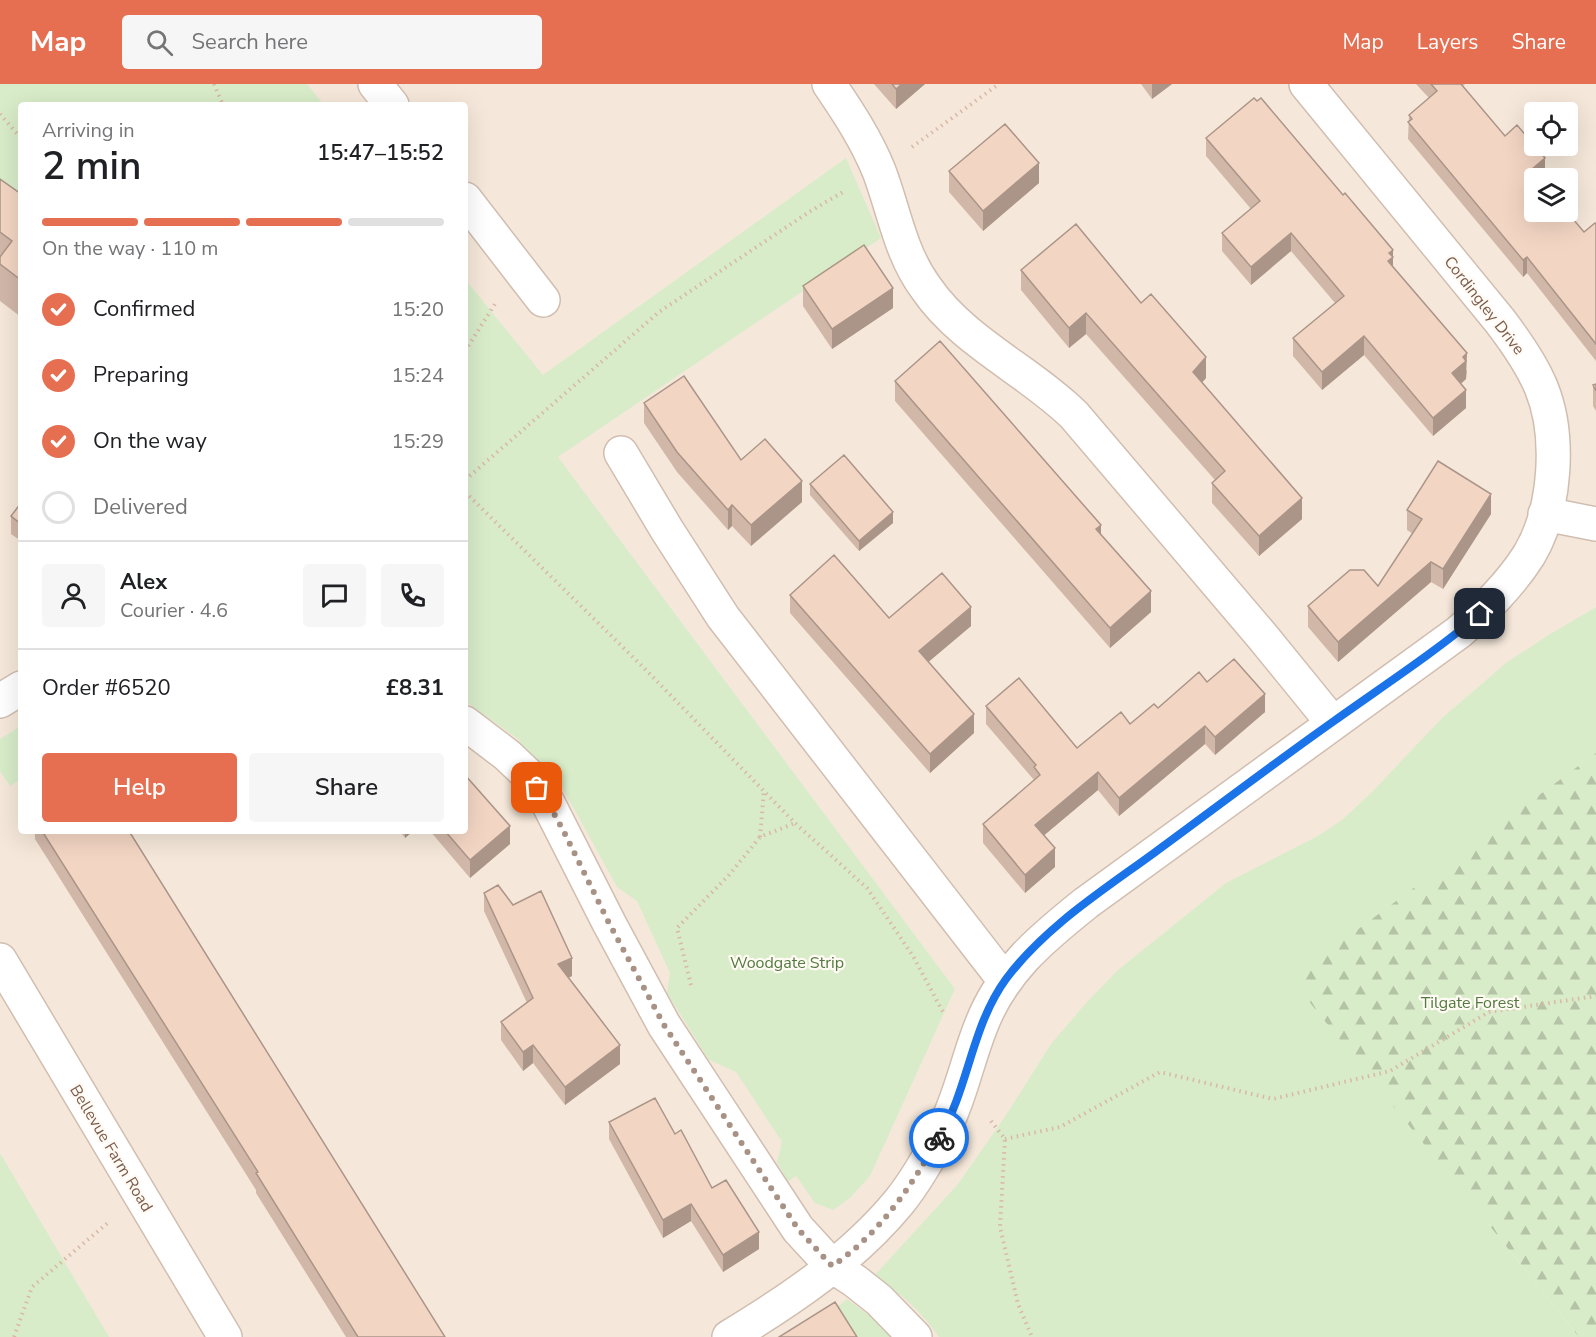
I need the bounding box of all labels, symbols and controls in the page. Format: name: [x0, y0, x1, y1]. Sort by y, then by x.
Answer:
search box: [122, 15, 542, 69]
text: Map: [30, 23, 86, 61]
icon: search: [143, 26, 176, 59]
text: Search here: [191, 27, 308, 57]
text: Map: [1342, 28, 1384, 56]
text: Layers: [1417, 28, 1478, 56]
text: Share: [1511, 28, 1566, 56]
map controls: [1524, 102, 1578, 222]
button: locate: [1524, 102, 1578, 156]
text: Arriving in: [42, 117, 135, 144]
text: 15:47–15:52: [317, 138, 444, 168]
text: 2 min: [42, 140, 141, 193]
button: layers: [1524, 168, 1578, 222]
text: On the way · 110 m: [42, 235, 218, 262]
street label: Cordingley Drive: [1439, 252, 1530, 360]
icon: check: [42, 293, 75, 326]
text: Confirmed: [93, 294, 195, 324]
text: 15:20: [391, 296, 444, 323]
icon: check: [42, 359, 75, 392]
text: Preparing: [93, 360, 189, 390]
text: 15:24: [391, 362, 444, 389]
icon: check: [42, 425, 75, 458]
text: On the way: [93, 426, 207, 456]
text: 15:29: [391, 428, 444, 455]
text: Delivered: [93, 492, 188, 522]
button: person: [42, 564, 105, 627]
button: chat: [303, 564, 366, 627]
button: phone: [381, 564, 444, 627]
text: Alex: [120, 567, 167, 597]
pin: [1454, 588, 1505, 639]
text: Courier · 4.6: [120, 597, 228, 624]
icon: home: [1463, 597, 1496, 630]
text: Order #6520: [42, 673, 171, 703]
text: £8.31: [386, 673, 444, 703]
button: Help: [42, 753, 237, 822]
button: Share: [249, 753, 444, 822]
pin: [511, 762, 562, 813]
icon: bag: [520, 771, 553, 804]
park label: Woodgate Strip: [730, 952, 844, 974]
park label: Tilgate Forest: [1421, 992, 1520, 1014]
street label: Bellevue Farm Road: [64, 1081, 158, 1216]
courier: [909, 1108, 969, 1168]
icon: bike: [923, 1122, 956, 1155]

